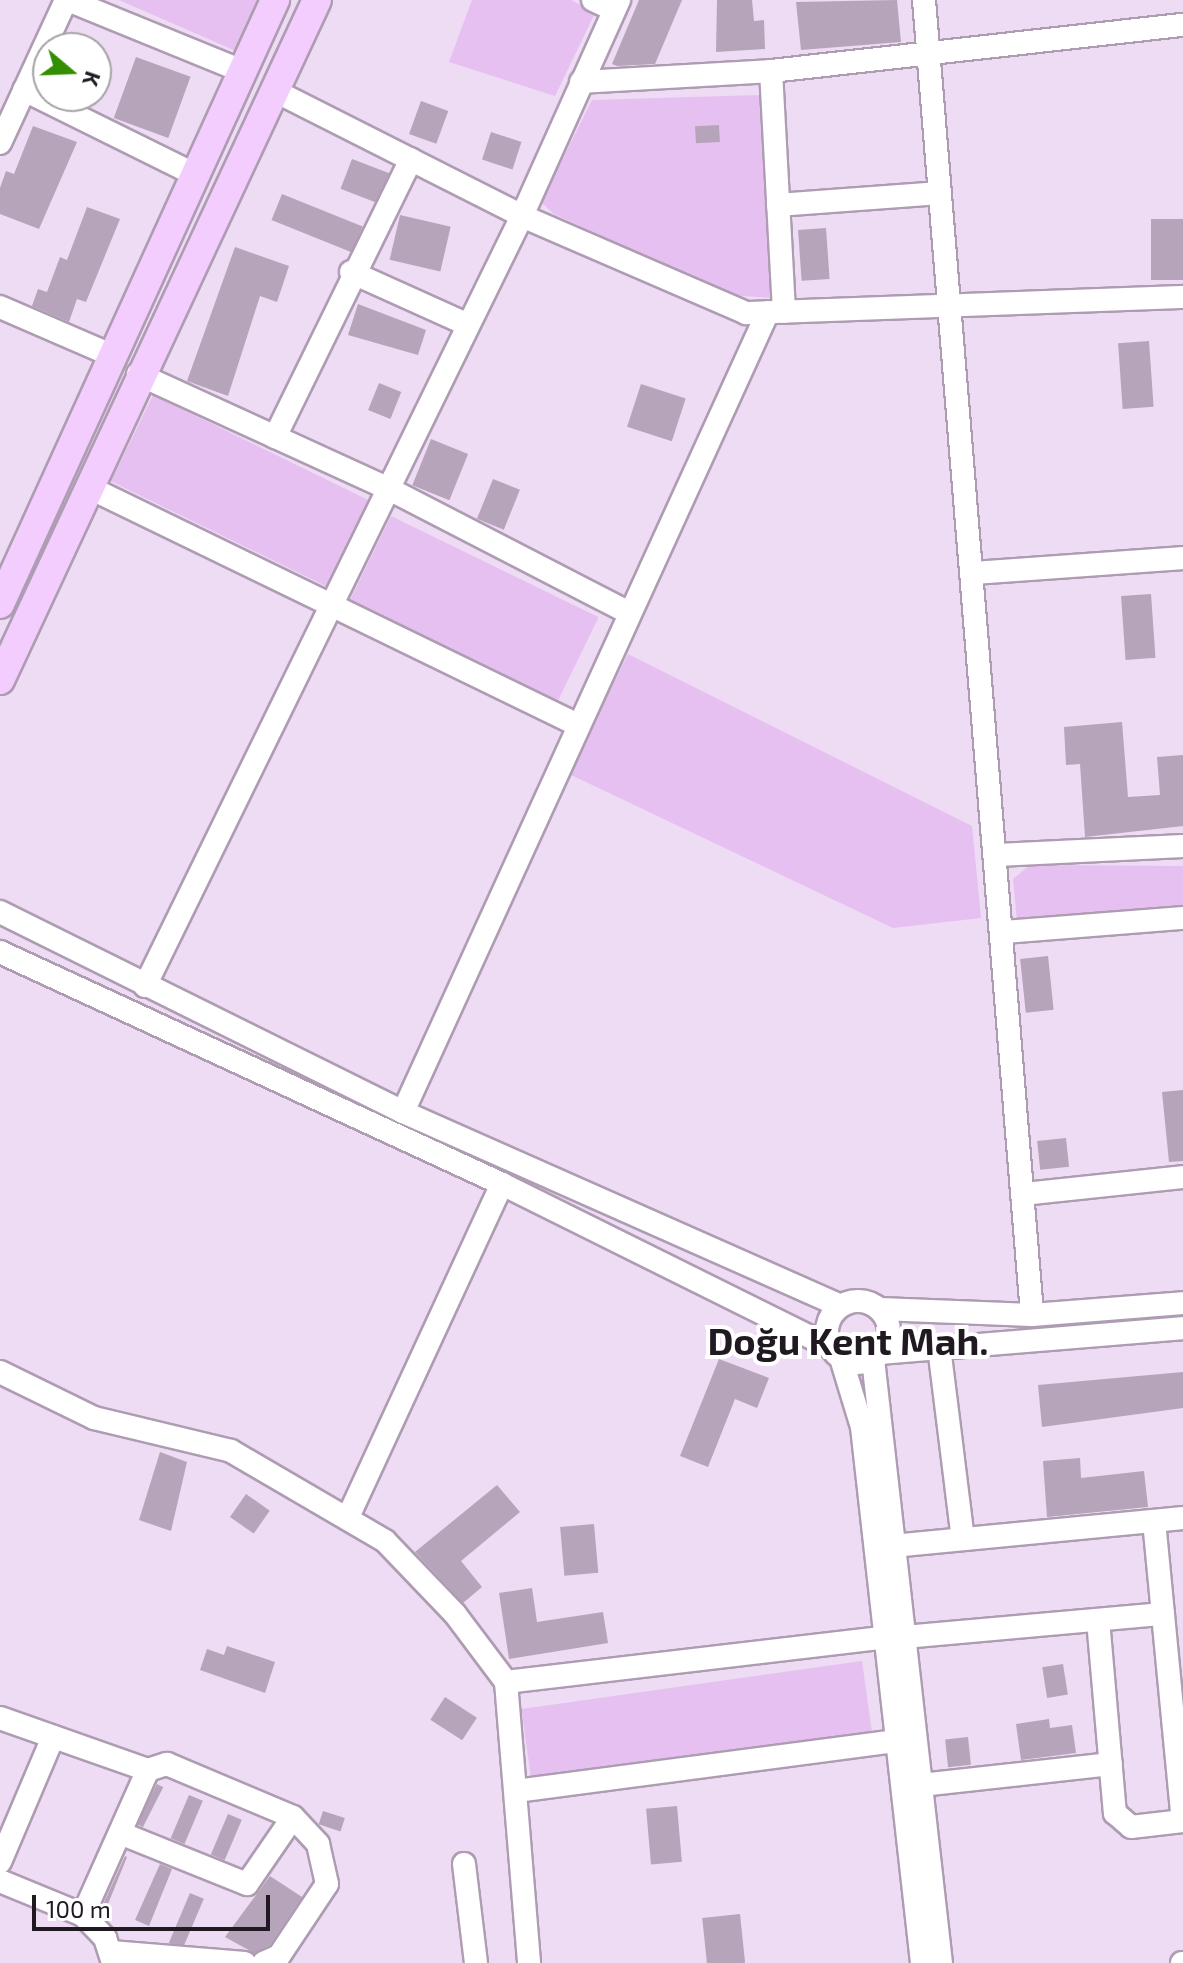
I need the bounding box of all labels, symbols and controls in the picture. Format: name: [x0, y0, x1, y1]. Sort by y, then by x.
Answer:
north arrow: [32, 32, 112, 112]
text: K: [78, 68, 107, 90]
district label: Doğu Kent Mah.: [707, 1318, 989, 1364]
scale bar: [36, 1879, 274, 1929]
text: 100 m: [46, 1894, 111, 1923]

